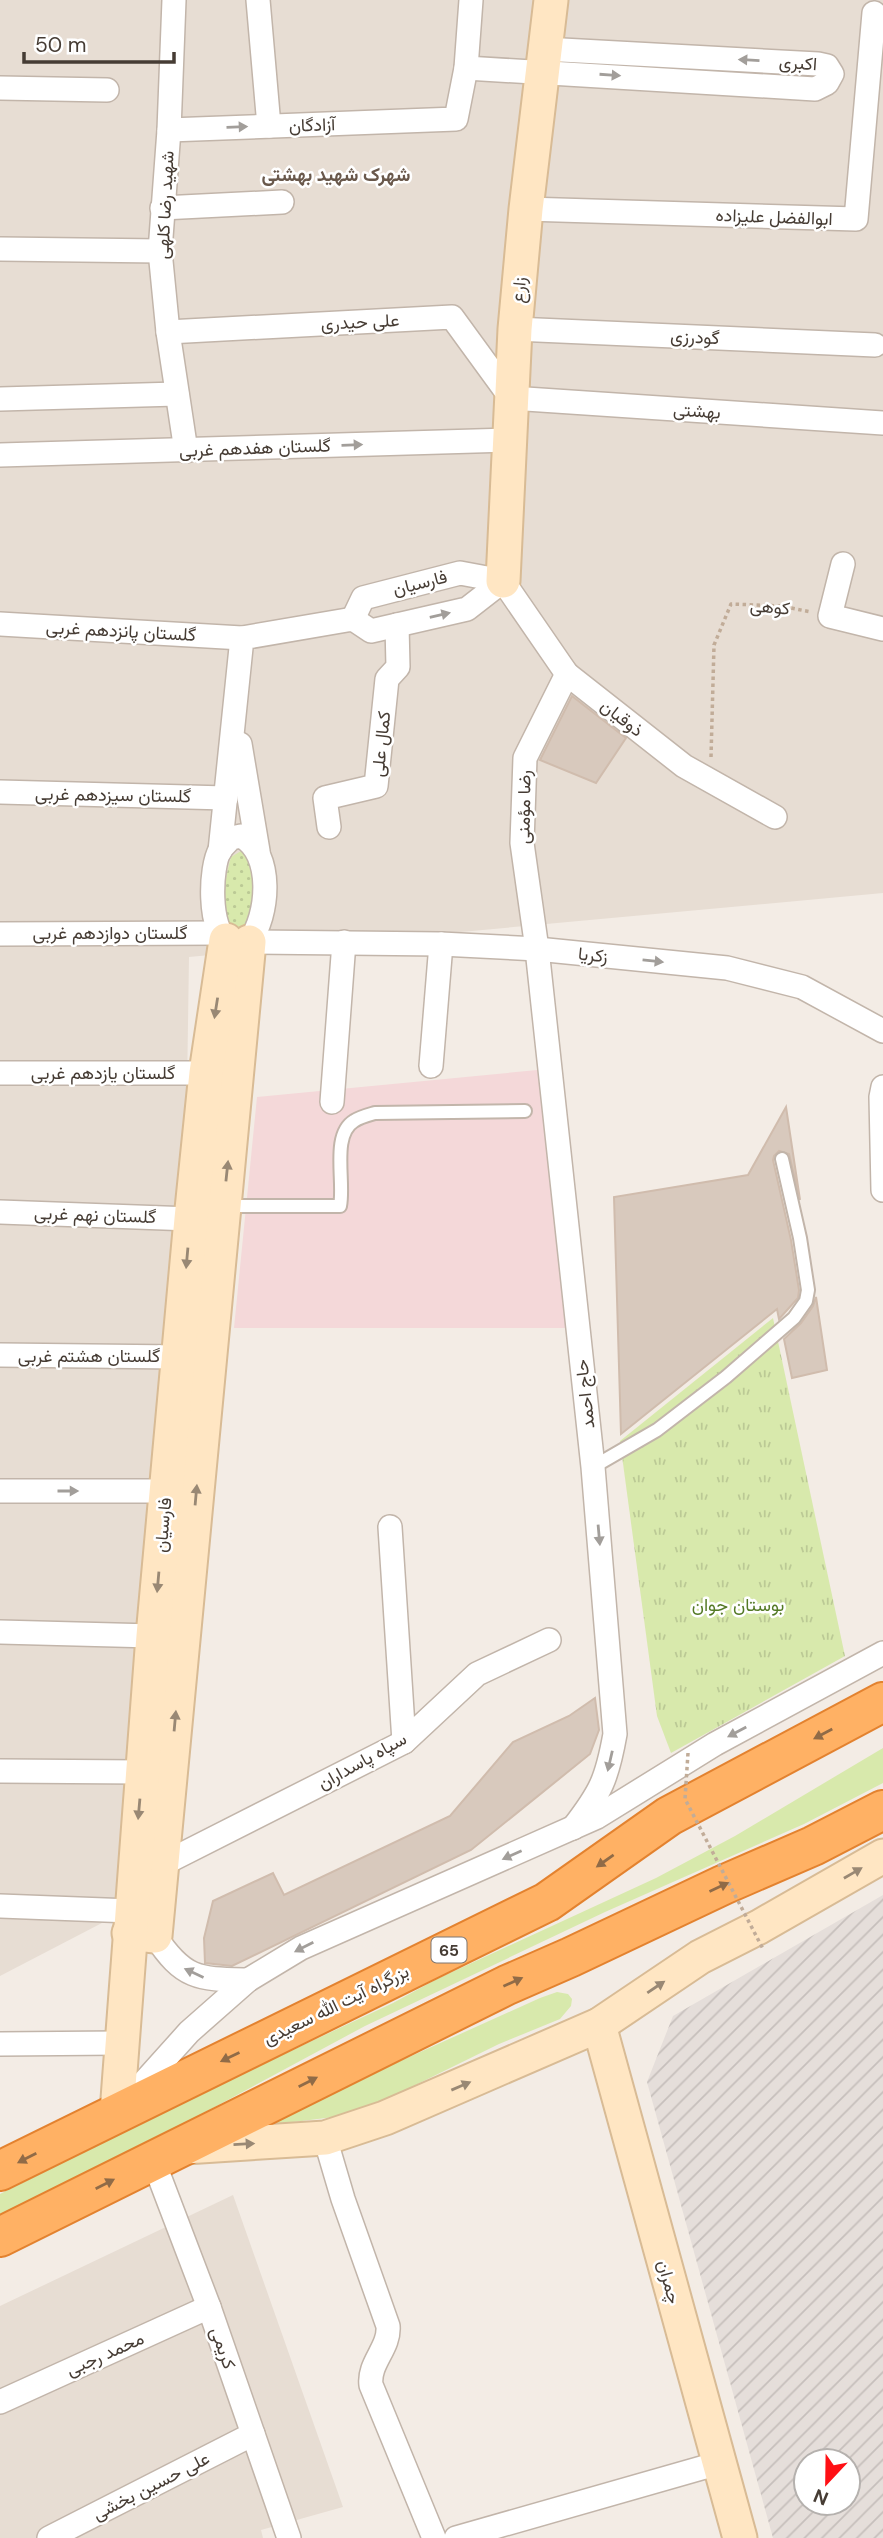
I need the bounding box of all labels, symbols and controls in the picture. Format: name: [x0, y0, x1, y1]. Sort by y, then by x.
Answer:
scale bar: [24, 21, 175, 65]
text: 50 m: [35, 31, 86, 59]
street label: اکبری: [778, 50, 818, 76]
one-way arrow: [738, 55, 760, 66]
one-way arrow: [599, 70, 621, 81]
street label: آزادگان: [288, 112, 338, 138]
one-way arrow: [226, 122, 248, 133]
street label: شهید رضا کلهی: [150, 150, 180, 260]
district label: شهرک شهید بهشتی: [262, 162, 410, 187]
street label: ابوالفضل علیزاده: [715, 203, 833, 231]
street label: زارع: [506, 276, 532, 304]
street label: علی حیدری: [320, 308, 400, 336]
street label: گودرزی: [670, 324, 720, 350]
street label: بهشتی: [672, 397, 722, 425]
street label: گلستان هفدهم غربی: [179, 433, 331, 463]
one-way arrow: [341, 440, 363, 451]
street label: فارسیان: [390, 565, 450, 601]
street label: کوهی: [749, 593, 791, 621]
one-way arrow: [429, 609, 451, 620]
street label: گلستان پانزدهم غربی: [45, 615, 197, 647]
street label: ذوقیان: [596, 694, 648, 742]
street label: کمال علی: [366, 710, 396, 778]
street label: رضا مؤمنی: [511, 770, 537, 844]
street label: گلستان سیزدهم غربی: [35, 782, 191, 808]
street label: گلستان دوازدهم غربی: [33, 921, 187, 945]
street label: زکریا: [577, 942, 609, 968]
one-way arrow: [643, 956, 665, 967]
one-way arrow: [210, 997, 221, 1019]
street label: گلستان یازدهم غربی: [31, 1061, 175, 1085]
one-way arrow: [222, 1159, 233, 1181]
street label: گلستان نهم غربی: [33, 1201, 157, 1229]
one-way arrow: [182, 1247, 193, 1269]
street label: گلستان هشتم غربی: [18, 1344, 160, 1368]
street label: حاج احمد: [569, 1358, 601, 1430]
one-way arrow: [191, 1483, 202, 1505]
one-way arrow: [57, 1485, 79, 1497]
street label: فارسیان: [149, 1496, 177, 1554]
one-way arrow: [594, 1524, 605, 1546]
one-way arrow: [152, 1571, 163, 1593]
park label: بوستان جوان: [692, 1593, 784, 1617]
one-way arrow: [170, 1710, 181, 1732]
one-way arrow: [727, 1726, 747, 1738]
street label: سپاه پاسداران: [313, 1727, 411, 1795]
one-way arrow: [813, 1729, 833, 1740]
one-way arrow: [604, 1750, 615, 1772]
one-way arrow: [133, 1798, 144, 1820]
one-way arrow: [502, 1849, 522, 1861]
one-way arrow: [596, 1854, 614, 1868]
one-way arrow: [843, 1867, 862, 1879]
one-way arrow: [709, 1881, 729, 1893]
road number: 65: [432, 1938, 466, 1962]
one-way arrow: [294, 1942, 314, 1953]
street label: بزرگراه آیت الله سعیدی: [259, 1959, 413, 2051]
one-way arrow: [184, 1968, 204, 1979]
one-way arrow: [502, 1977, 523, 1988]
one-way arrow: [647, 1980, 665, 1994]
one-way arrow: [220, 2051, 240, 2062]
one-way arrow: [298, 2076, 318, 2087]
one-way arrow: [451, 2081, 472, 2092]
one-way arrow: [233, 2138, 255, 2149]
one-way arrow: [17, 2152, 37, 2163]
one-way arrow: [95, 2178, 115, 2190]
street label: چمران: [652, 2257, 686, 2307]
street label: کریمی: [205, 2324, 241, 2372]
street label: محمد رجبی: [62, 2326, 148, 2382]
street label: علی حسین بخشی: [88, 2446, 214, 2526]
north arrow: [792, 2447, 862, 2517]
text: N: [810, 2483, 832, 2511]

